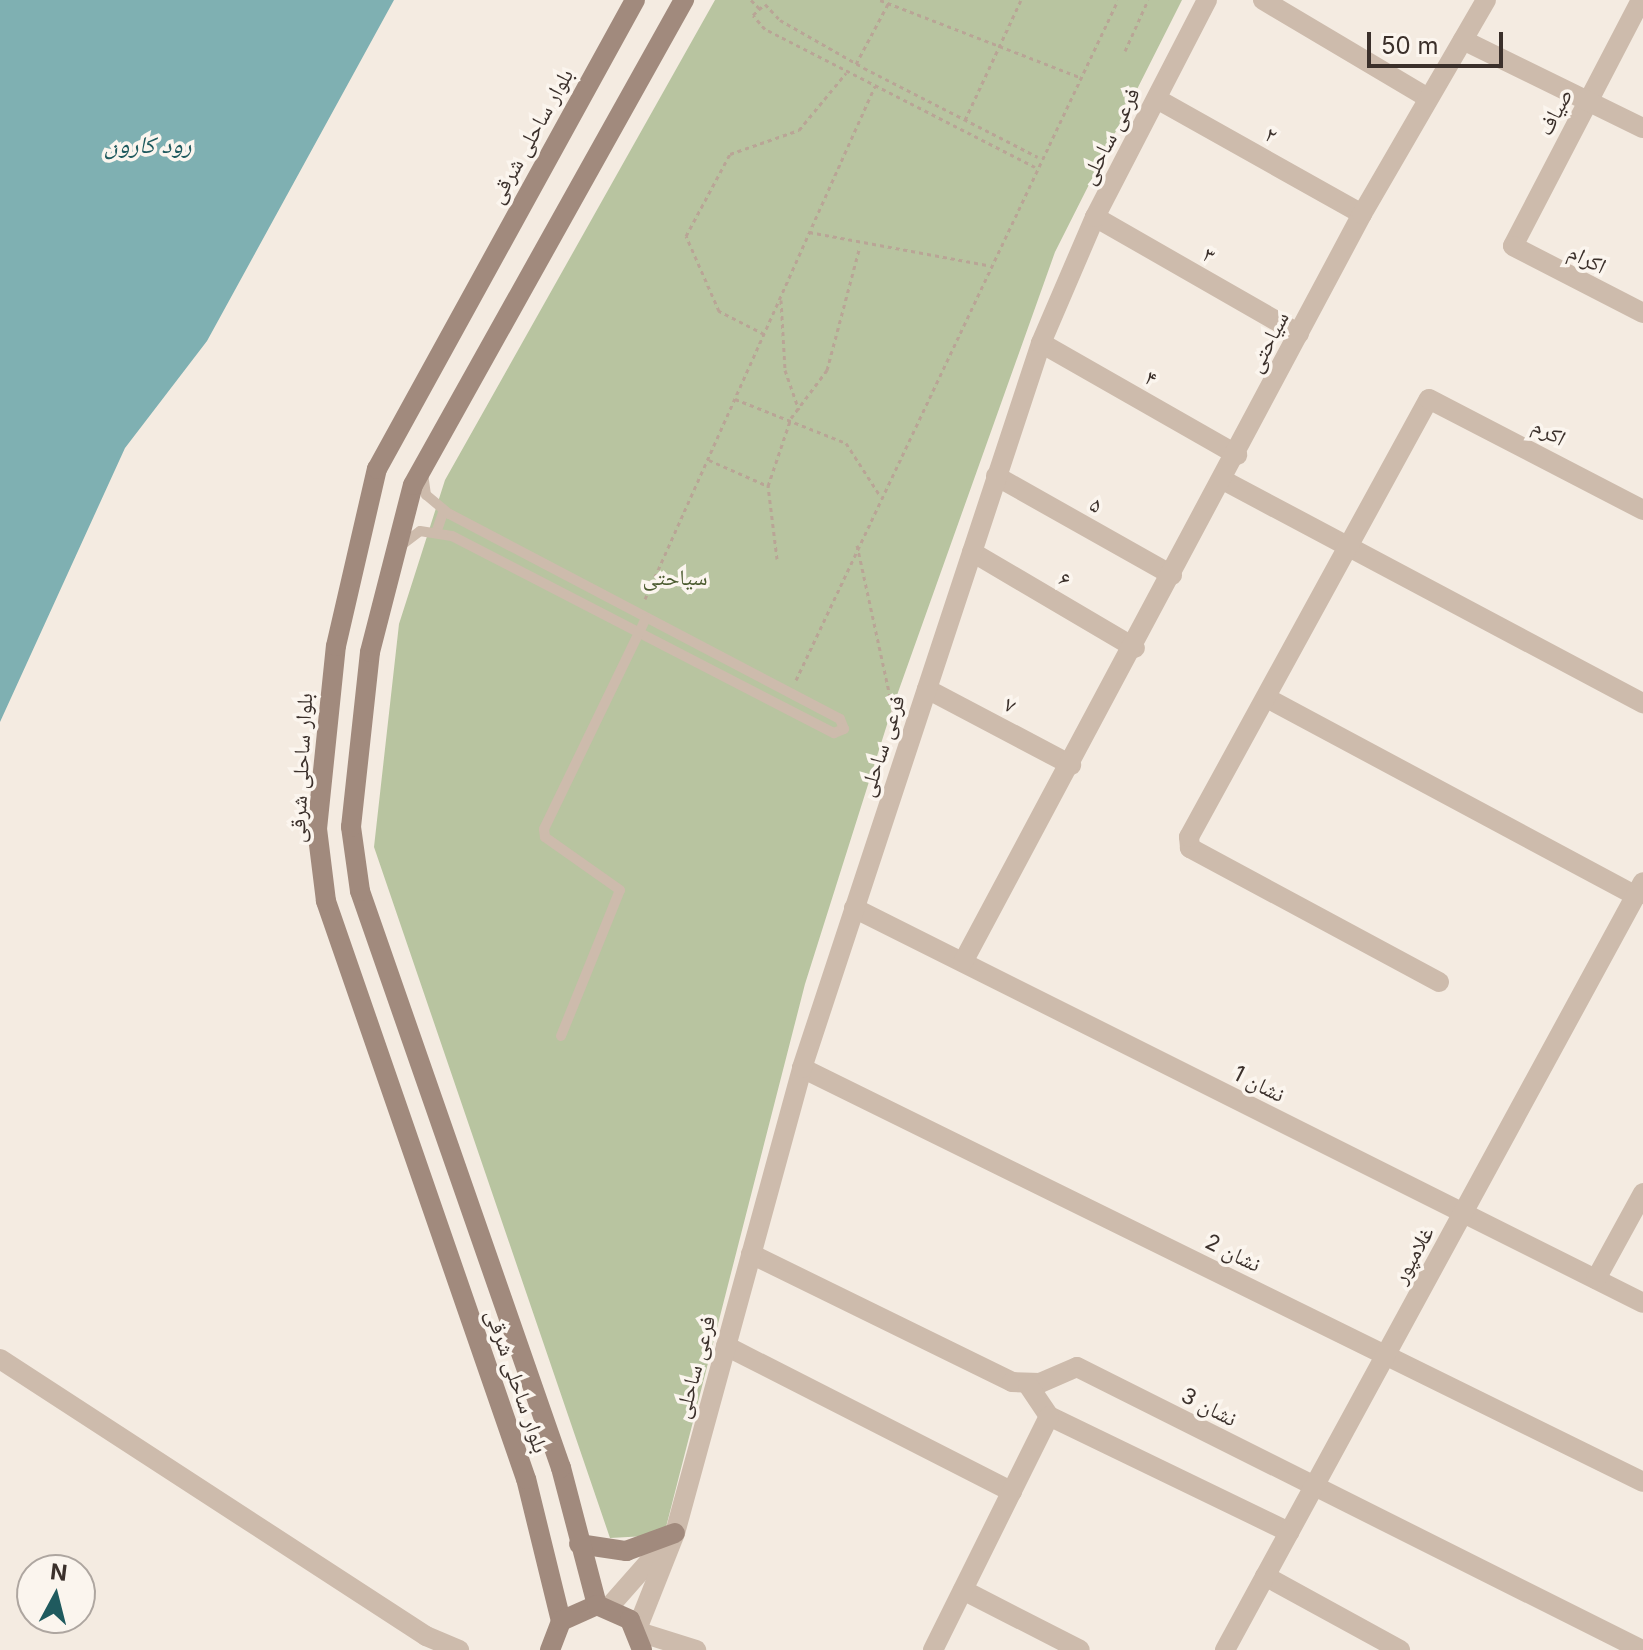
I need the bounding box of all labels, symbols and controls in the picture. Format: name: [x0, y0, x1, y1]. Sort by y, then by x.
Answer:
scale bar: [1371, 16, 1507, 66]
text: 50 m: [1381, 31, 1439, 60]
street label: بلوار ساحلی شرقی: [483, 64, 579, 208]
street label: فرعی ساحلی: [1074, 83, 1146, 189]
street label: صیاف: [1532, 84, 1578, 140]
street label: ۲: [1260, 121, 1282, 149]
water label: رود کارون: [104, 131, 192, 159]
street label: اکرام: [1564, 239, 1610, 279]
street label: ۳: [1198, 241, 1220, 269]
street label: سیاحتی: [1241, 307, 1295, 377]
street label: ۴: [1140, 364, 1162, 392]
street label: اکرم: [1528, 412, 1570, 452]
street label: ۵: [1085, 491, 1107, 519]
park label: سیاحتی: [643, 565, 707, 591]
street label: ۶: [1054, 565, 1076, 593]
street label: ۷: [999, 691, 1021, 719]
street label: بلوار ساحلی شرقی: [284, 692, 318, 844]
street label: فرعی ساحلی: [853, 692, 911, 800]
street label: نشان 1: [1229, 1060, 1289, 1108]
street label: غلامپور: [1387, 1222, 1439, 1288]
street label: نشان 2: [1201, 1228, 1265, 1278]
street label: بلوار ساحلی شرقی: [480, 1306, 554, 1456]
street label: فرعی ساحلی: [669, 1313, 721, 1421]
street label: نشان 3: [1177, 1382, 1241, 1432]
north arrow: [16, 1554, 96, 1634]
text: N: [49, 1558, 69, 1586]

